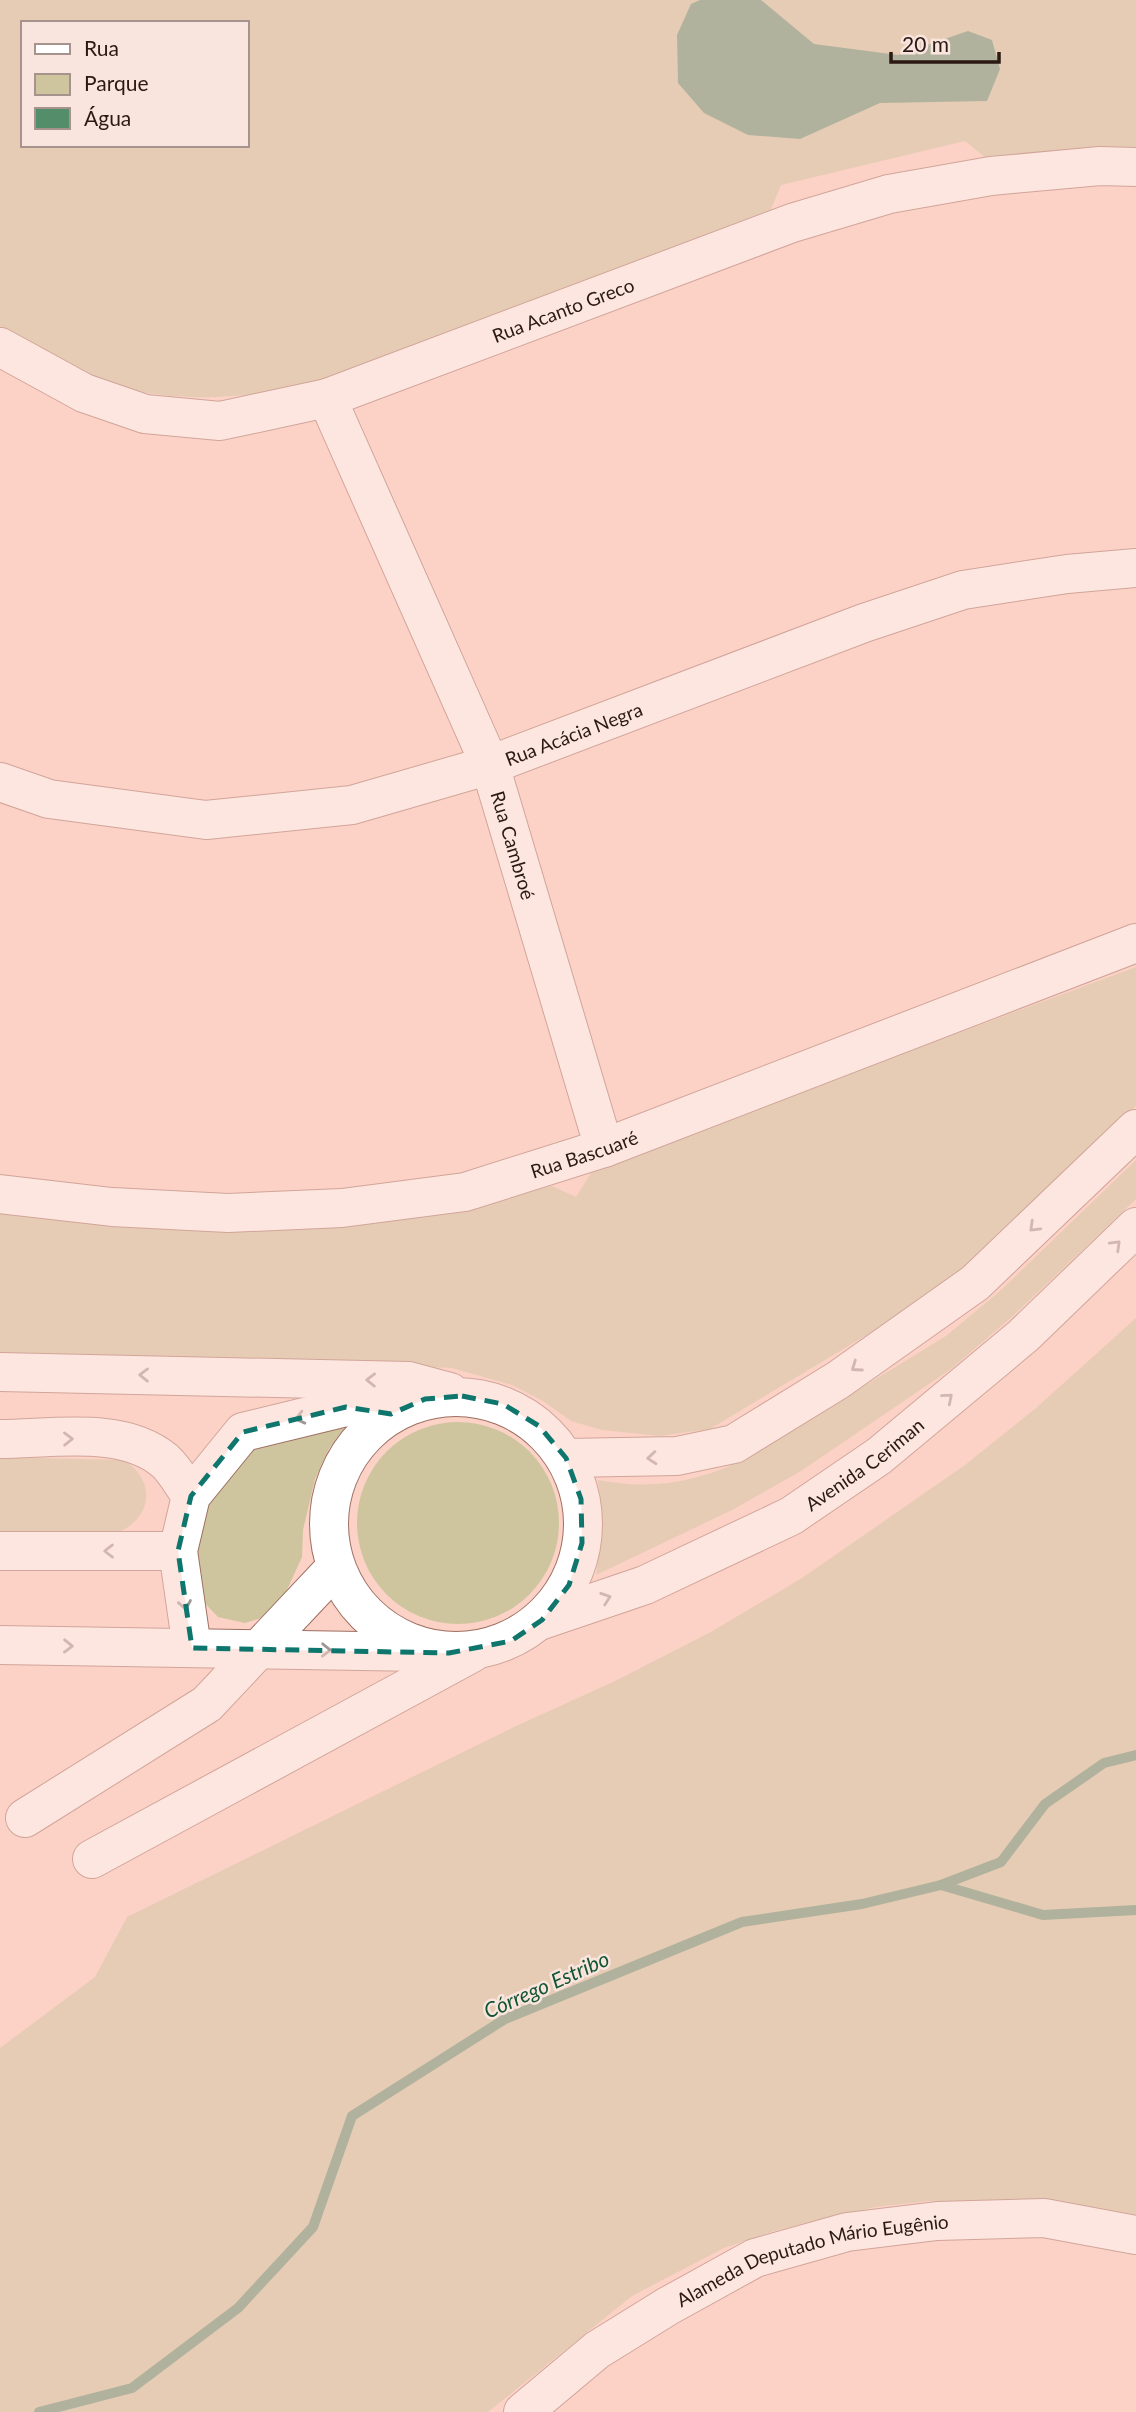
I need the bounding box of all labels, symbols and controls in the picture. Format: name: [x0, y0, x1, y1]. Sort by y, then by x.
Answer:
legend: [21, 21, 248, 147]
scale bar: [891, 21, 1000, 65]
text: 20 m: [902, 31, 949, 56]
text: Rua: [84, 35, 119, 60]
text: Parque: [84, 70, 149, 95]
text: Água: [84, 105, 131, 130]
street label: Rua Acanto Greco: [489, 272, 637, 346]
street label: Rua Acácia Negra: [501, 697, 645, 770]
street label: Rua Cambroé: [487, 788, 541, 902]
street label: Rua Bascuaré: [527, 1125, 641, 1182]
one-way arrow: [1029, 1218, 1042, 1231]
one-way arrow: [1108, 1241, 1121, 1254]
one-way arrow: [851, 1359, 864, 1371]
one-way arrow: [138, 1367, 149, 1383]
one-way arrow: [366, 1373, 377, 1388]
one-way arrow: [940, 1394, 953, 1406]
one-way arrow: [294, 1410, 306, 1425]
street label: Avenida Ceriman: [800, 1413, 928, 1515]
one-way arrow: [63, 1431, 74, 1446]
one-way arrow: [646, 1450, 657, 1465]
one-way arrow: [104, 1543, 114, 1559]
one-way arrow: [600, 1592, 612, 1606]
one-way arrow: [177, 1599, 192, 1611]
one-way arrow: [63, 1638, 74, 1654]
one-way arrow: [322, 1642, 332, 1658]
water label: Córrego Estribo: [480, 1945, 613, 2023]
street label: Alameda Deputado Mário Eugênio: [672, 2209, 949, 2311]

